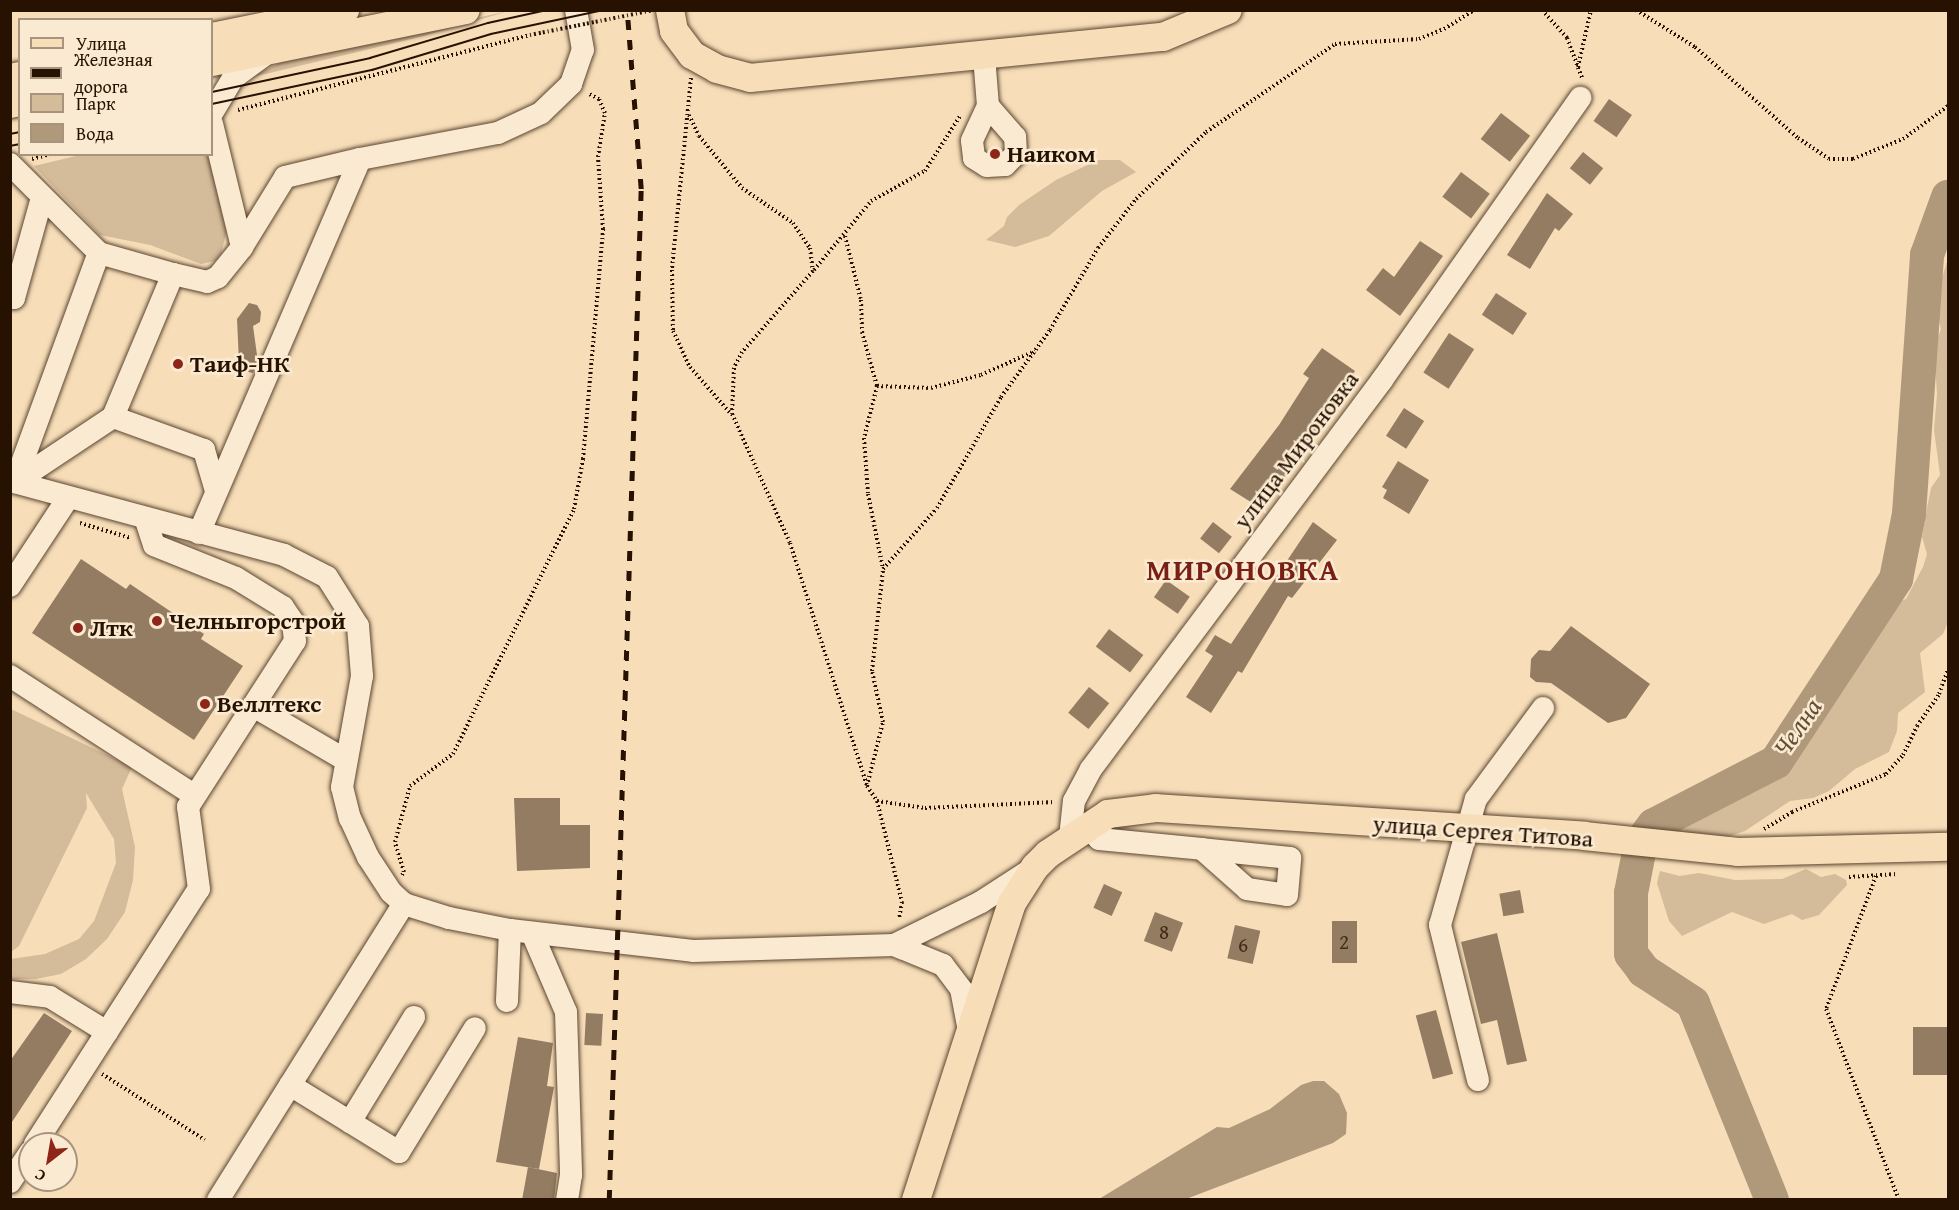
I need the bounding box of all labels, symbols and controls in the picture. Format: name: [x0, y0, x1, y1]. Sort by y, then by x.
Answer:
legend: [18, 18, 213, 156]
text: Улица: [76, 30, 126, 57]
text: Железная дорога: [74, 46, 153, 100]
text: Парк: [76, 90, 115, 117]
text: Вода: [76, 120, 114, 147]
place label: Наиком: [1007, 140, 1096, 168]
marker: Наиком: [988, 147, 1002, 161]
place label: Таиф-НК: [190, 350, 290, 378]
marker: Таиф-НК: [171, 357, 185, 371]
street label: улица Мироновка: [1227, 365, 1365, 535]
district label: МИРОНОВКА: [1146, 551, 1340, 587]
place label: Челныгорстрой: [169, 607, 346, 635]
place label: Лтк: [90, 614, 133, 642]
marker: Челныгорстрой: [150, 614, 164, 628]
marker: Лтк: [71, 621, 85, 635]
place label: Веллтекс: [217, 690, 321, 718]
water label: Челна: [1766, 692, 1828, 762]
marker: Веллтекс: [198, 697, 212, 711]
street label: улица Сергея Титова: [1372, 809, 1594, 853]
house number: 8: [1159, 919, 1169, 945]
house number: 2: [1339, 929, 1349, 955]
house number: 6: [1238, 932, 1248, 958]
north arrow: [18, 1132, 78, 1192]
text: С: [30, 1163, 50, 1188]

